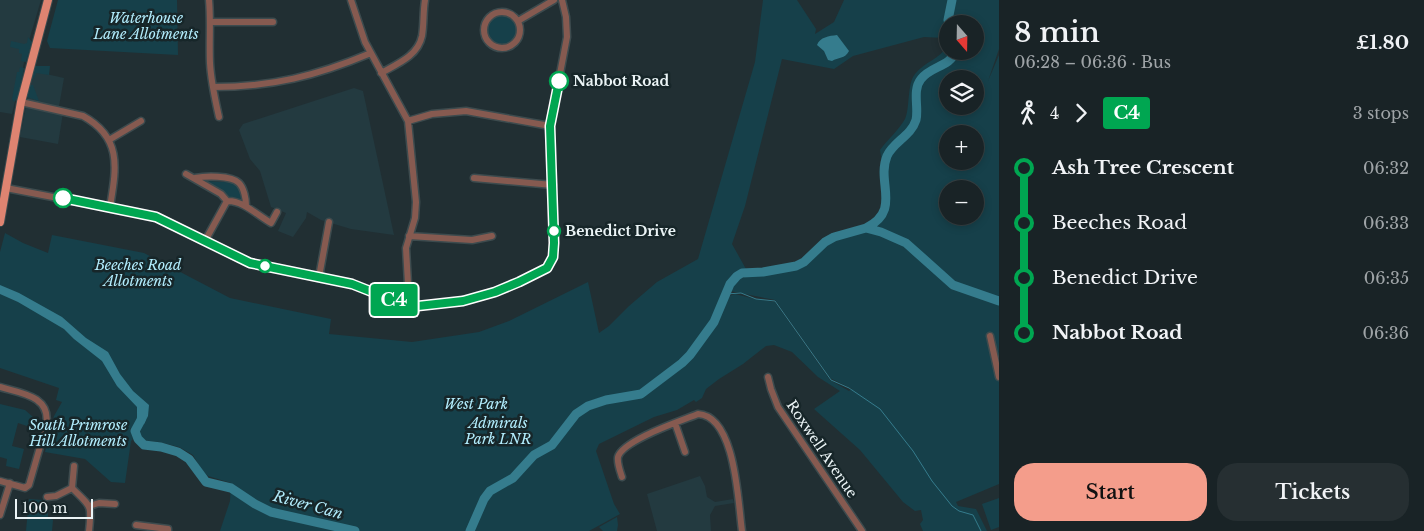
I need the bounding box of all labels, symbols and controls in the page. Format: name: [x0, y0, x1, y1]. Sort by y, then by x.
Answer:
park label: Waterhouse Lane Allotments: [92, 9, 199, 43]
north arrow: [939, 15, 984, 60]
map controls: [939, 15, 984, 225]
text: 8 min: [1014, 15, 1100, 50]
text: £1.80: [1356, 31, 1409, 54]
text: 06:28 – 06:36 · Bus: [1014, 52, 1171, 72]
button: layers: [939, 70, 984, 115]
marker: Nabbot Road: [549, 71, 569, 91]
place label: Nabbot Road: [573, 72, 669, 90]
icon: walk: [1014, 99, 1042, 127]
icon: forward: [1067, 99, 1095, 127]
text: C4: [1113, 102, 1140, 124]
text: 4: [1050, 103, 1059, 123]
text: 3 stops: [1353, 103, 1409, 123]
button: +: [939, 125, 984, 170]
text: Ash Tree Crescent: [1052, 156, 1234, 179]
text: 06:32: [1363, 158, 1409, 178]
button: −: [939, 180, 984, 225]
unlabelled marker: [53, 188, 73, 208]
text: Beeches Road: [1052, 211, 1187, 234]
text: 06:33: [1363, 213, 1409, 233]
place label: Benedict Drive: [565, 222, 676, 240]
marker: Benedict Drive: [547, 224, 561, 238]
park label: Beeches Road Allotments: [94, 256, 182, 290]
unlabelled marker: [258, 259, 272, 273]
text: Benedict Drive: [1052, 266, 1198, 289]
text: 06:35: [1364, 268, 1409, 288]
line badge: C4: [372, 284, 416, 316]
text: C4: [381, 289, 407, 311]
text: Nabbot Road: [1052, 321, 1183, 344]
text: 06:36: [1363, 323, 1409, 343]
park label: West Park: [444, 395, 508, 413]
street label: Roxwell Avenue: [783, 397, 861, 501]
park label: Admirals Park LNR: [464, 414, 532, 448]
park label: South Primrose Hill Allotments: [28, 416, 128, 450]
button: Start: [1014, 463, 1207, 521]
button: Tickets: [1217, 463, 1409, 521]
water label: River Can: [270, 486, 345, 523]
scale bar: [15, 496, 92, 519]
text: 100 m: [22, 499, 67, 517]

